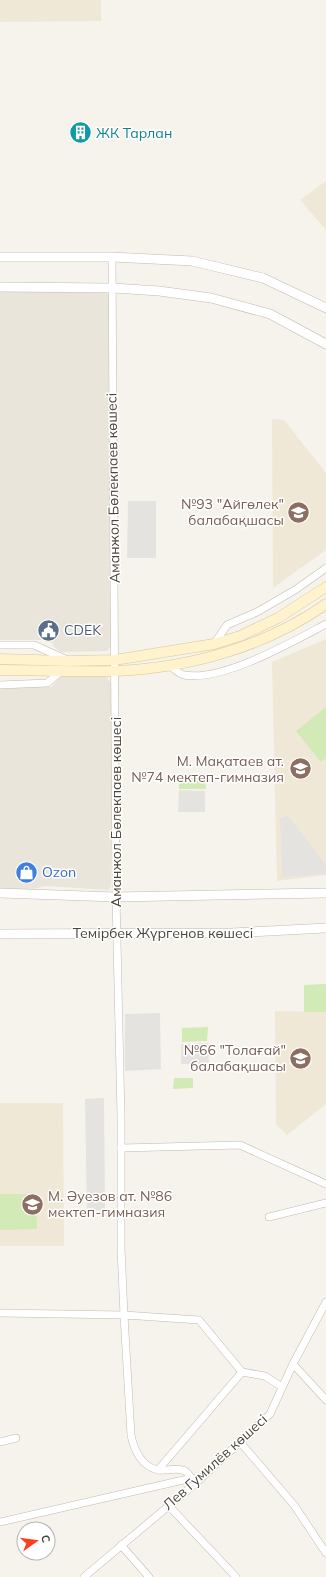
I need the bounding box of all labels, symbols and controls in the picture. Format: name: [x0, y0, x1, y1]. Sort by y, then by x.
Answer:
building icon: ЖК Тарлан: [68, 120, 94, 146]
place label: ЖК Тарлан: [96, 124, 172, 142]
street label: Аманжол Бөлекпаев көшесі: [102, 393, 124, 583]
place label: №93 "Айгөлек" балабақшасы: [181, 495, 284, 529]
school or university icon: №93 "Айгөлек" балабақшасы: [286, 499, 312, 525]
public building icon: CDEK: [35, 617, 61, 643]
place label: CDEK: [64, 621, 102, 639]
street label: Аманжол Бөлекпаев көшесі: [107, 717, 125, 907]
place label: М. Мақатаев ат. №74 мектеп-гимназия: [131, 752, 284, 786]
school or university icon: М. Мақатаев ат. №74 мектеп-гимназия: [287, 756, 313, 782]
shop icon: Ozon: [14, 859, 40, 885]
place label: Ozon: [42, 863, 76, 881]
street label: Темірбек Жүргенов көшесі: [73, 924, 253, 942]
place label: №66 "Толағай" балабақшасы: [184, 1041, 286, 1075]
school or university icon: №66 "Толағай" балабақшасы: [288, 1045, 314, 1071]
place label: М. Әуезов ат. №86 мектеп-гимназия: [48, 1187, 172, 1221]
school or university icon: М. Әуезов ат. №86 мектеп-гимназия: [19, 1191, 45, 1217]
street label: Лев Гумилёв көшесі: [159, 1410, 271, 1514]
north arrow: [16, 1521, 56, 1561]
text: С: [38, 1533, 54, 1544]

